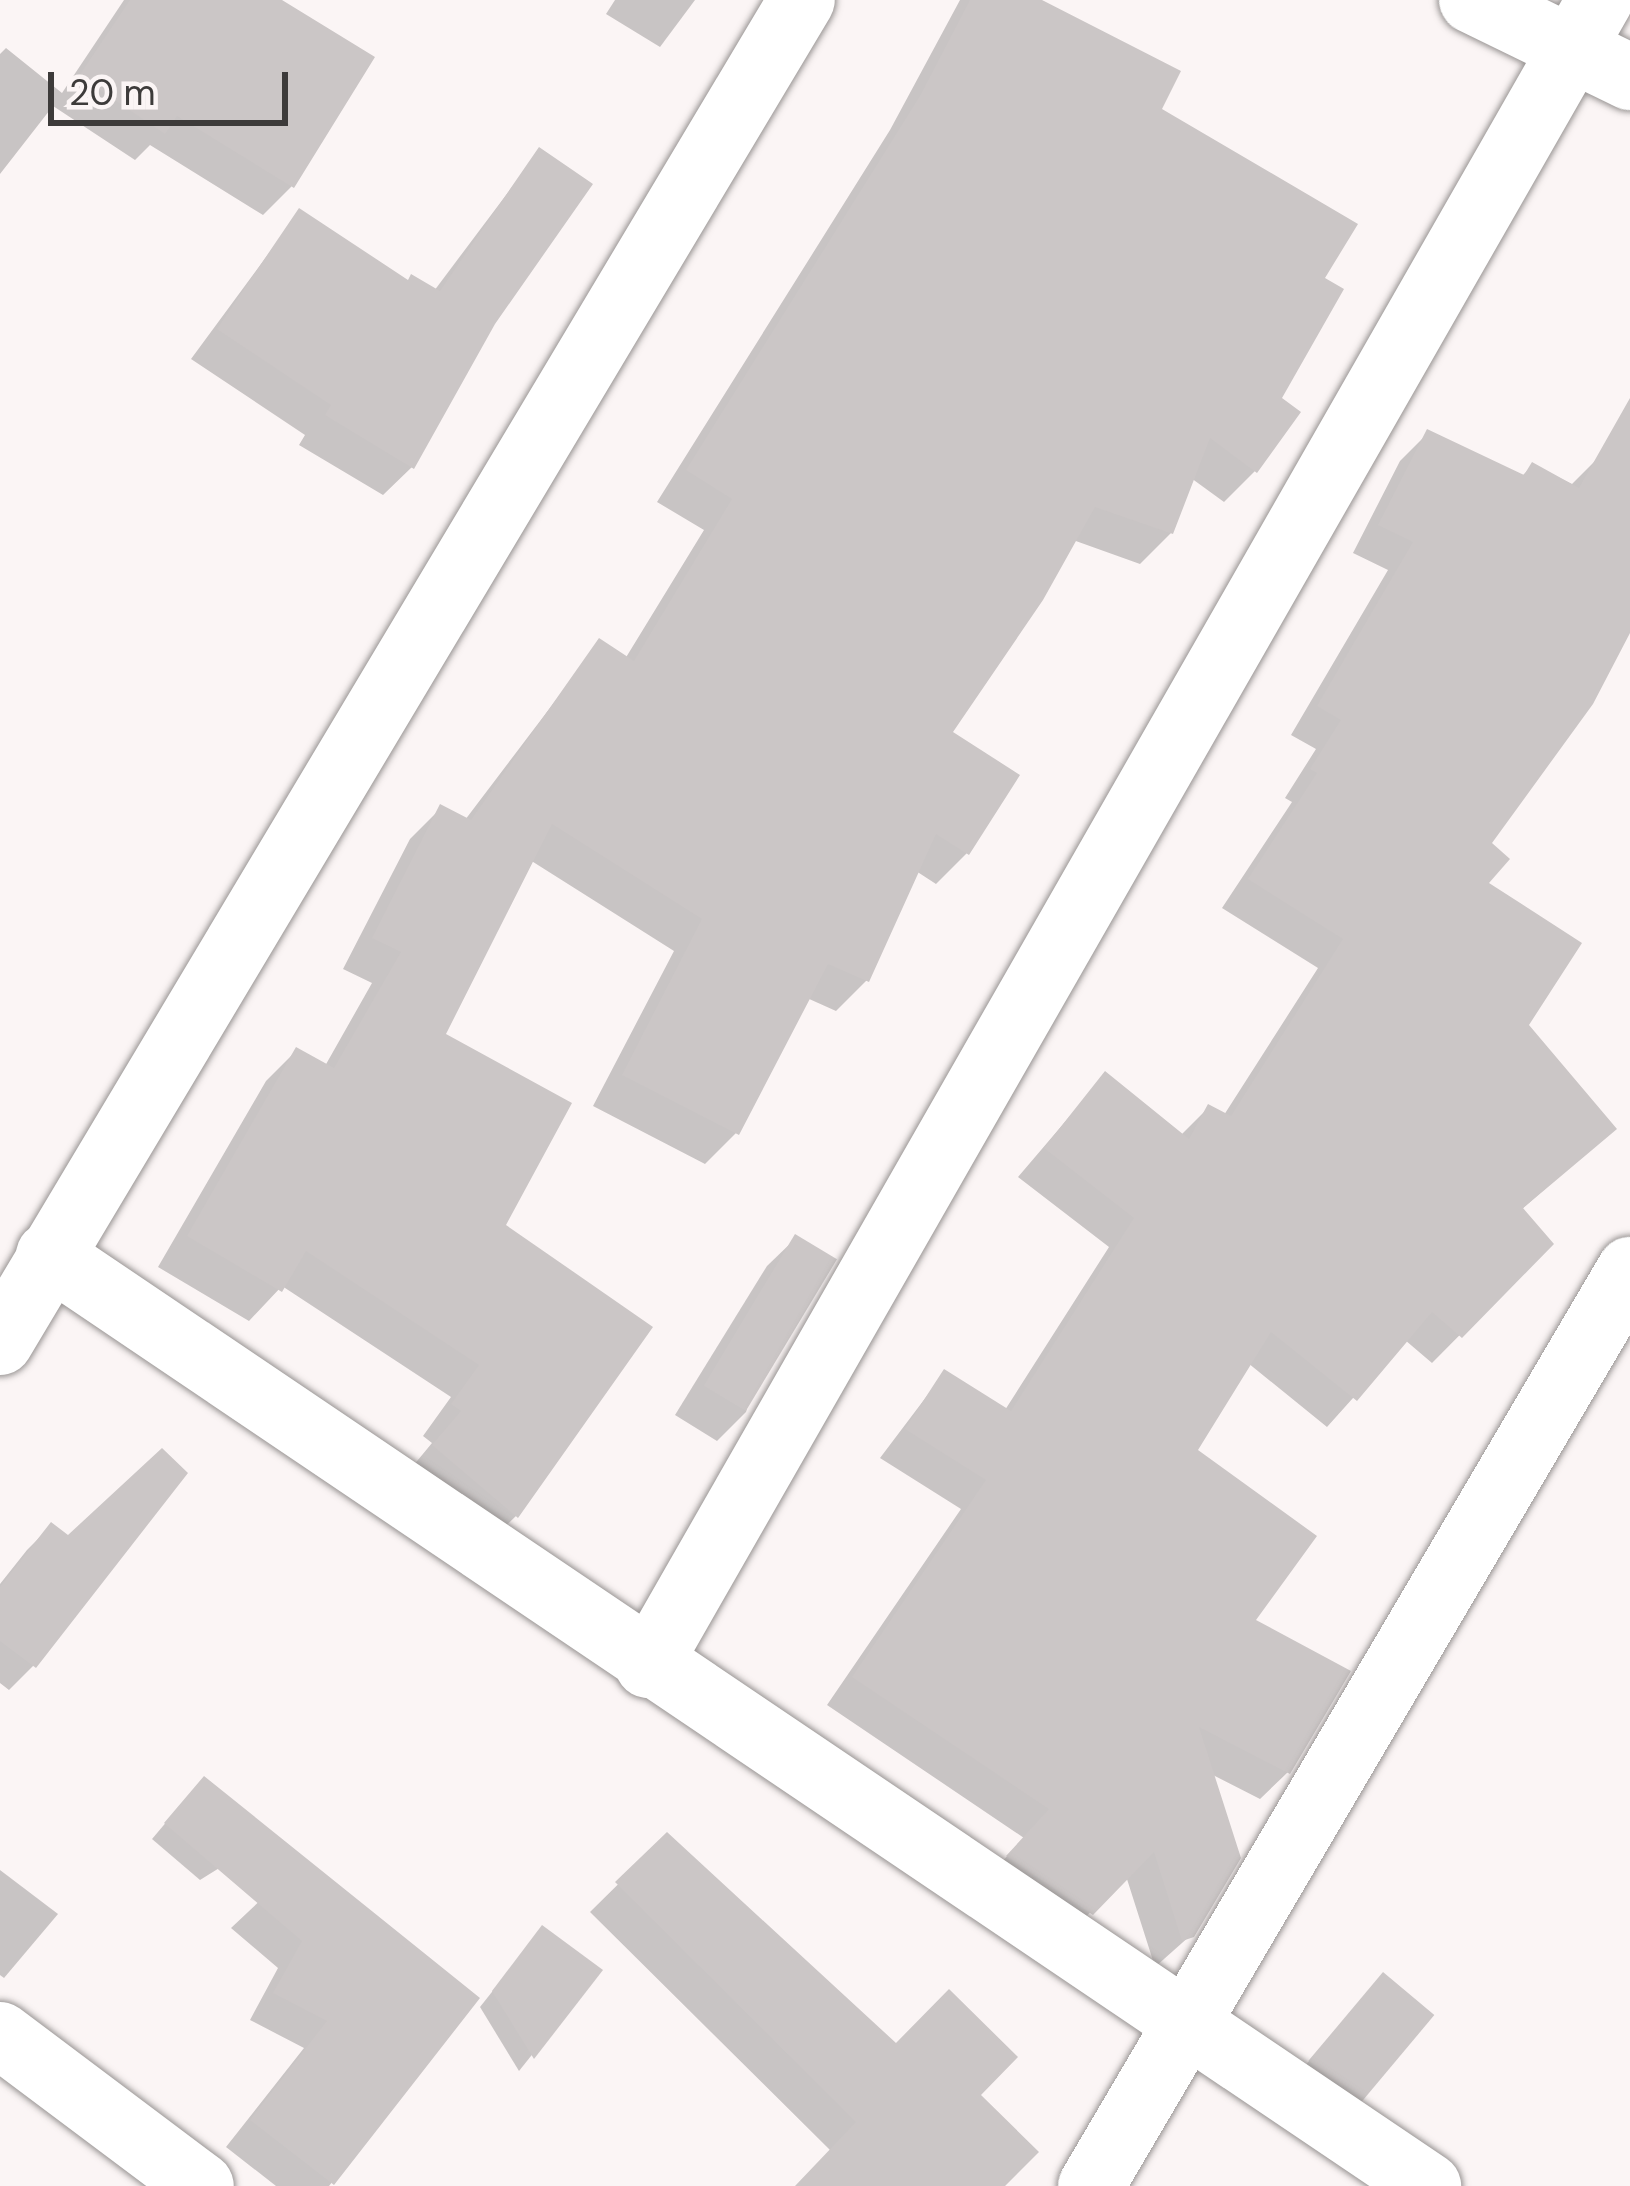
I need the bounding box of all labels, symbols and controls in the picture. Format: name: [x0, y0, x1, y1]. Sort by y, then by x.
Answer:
scale bar: [54, 48, 294, 122]
text: 20 m: [69, 69, 156, 116]

